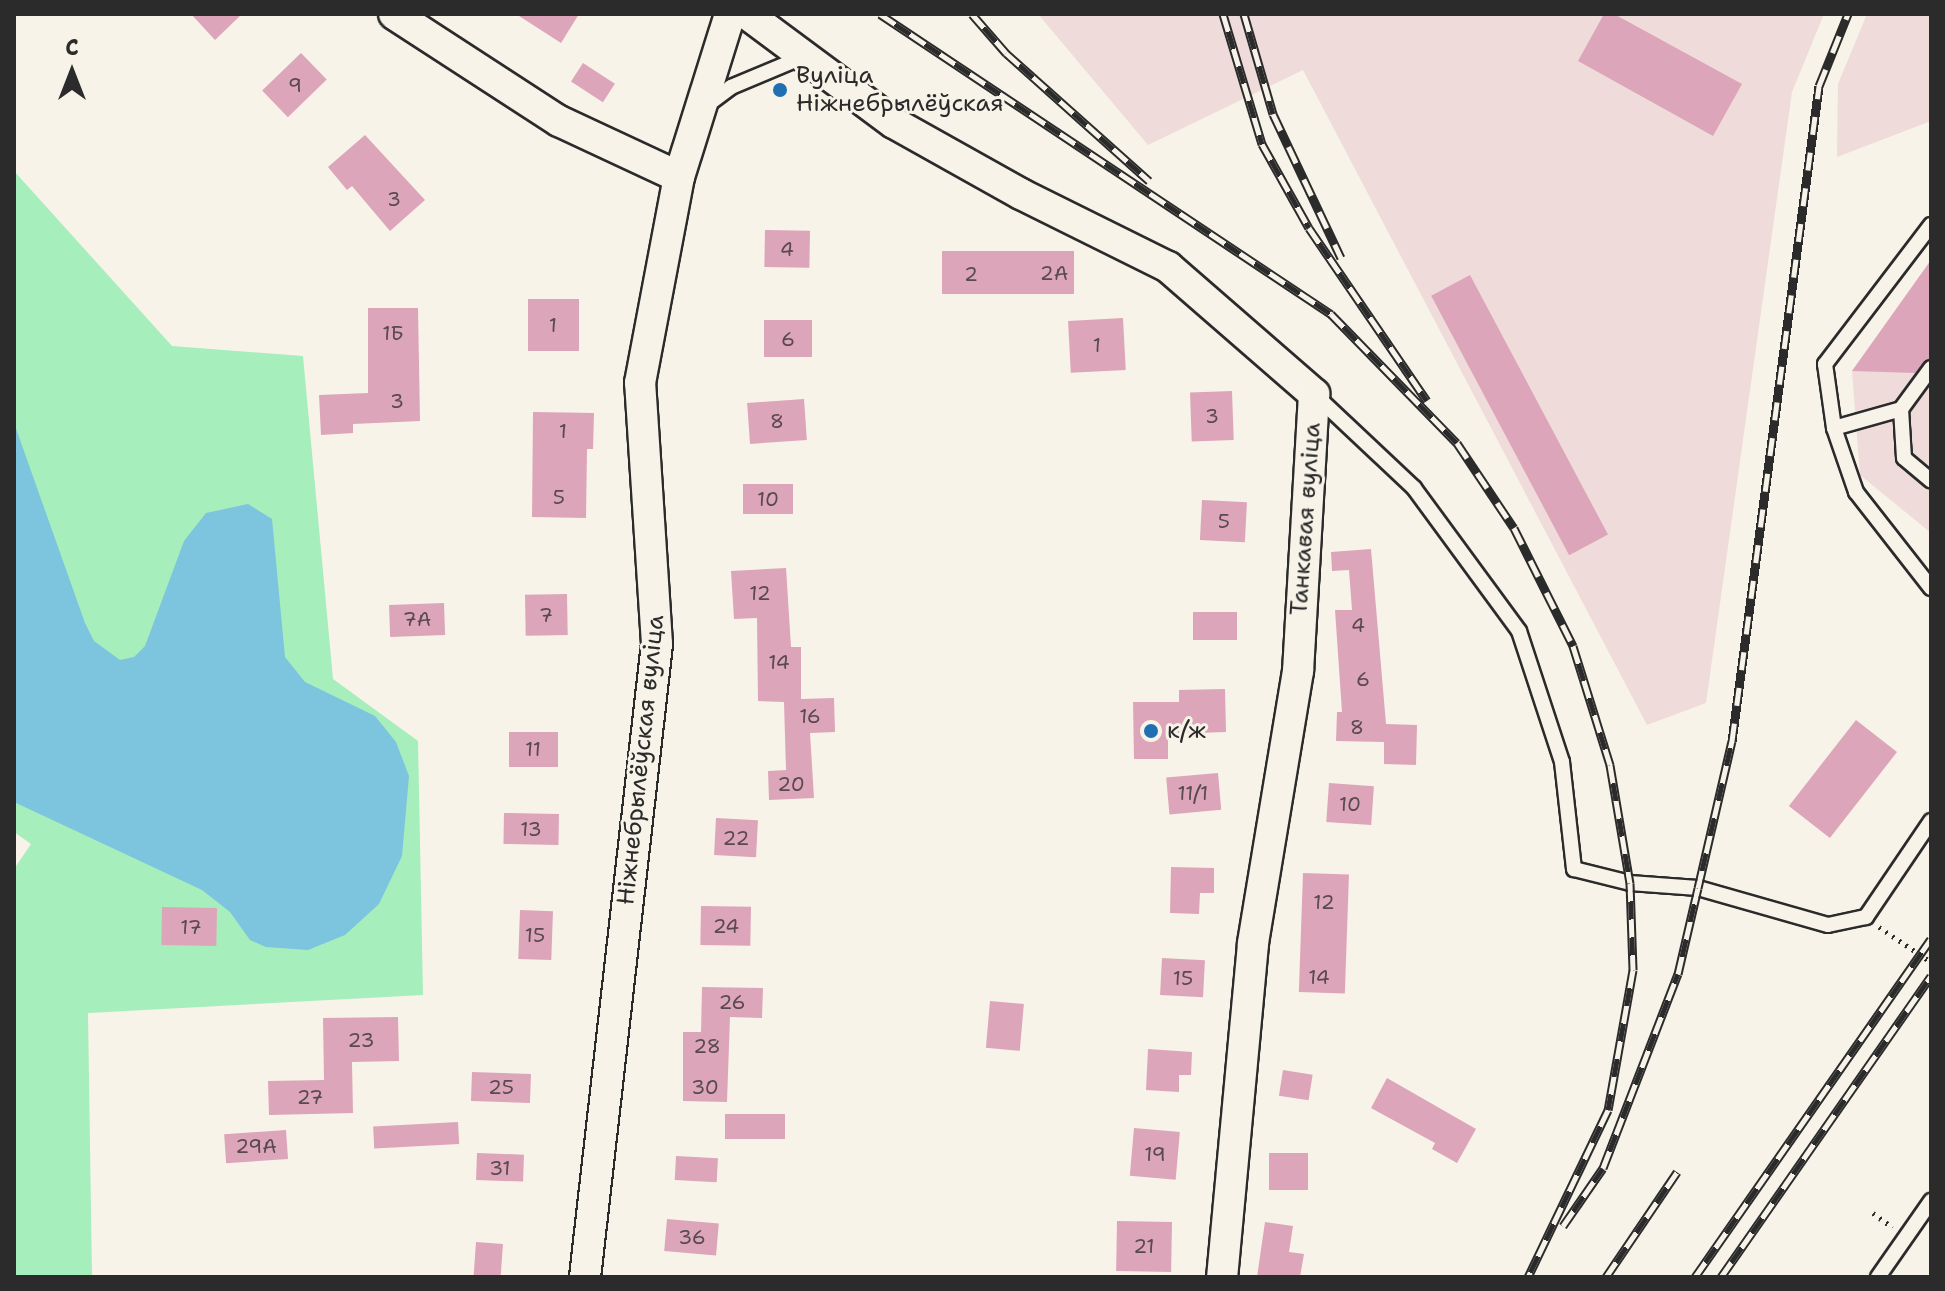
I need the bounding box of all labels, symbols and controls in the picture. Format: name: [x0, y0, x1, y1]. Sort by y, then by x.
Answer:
north arrow: [32, 32, 112, 112]
text: С: [65, 33, 79, 62]
place label: Вуліца Ніжнебрылёўская: [796, 62, 1004, 118]
house number: 9: [288, 73, 302, 97]
marker: Вуліца Ніжнебрылёўская: [771, 81, 789, 99]
house number: 3: [387, 187, 401, 211]
house number: 4: [780, 237, 794, 261]
house number: 2А: [1040, 261, 1068, 285]
house number: 2: [964, 262, 978, 286]
house number: 1: [549, 313, 557, 337]
house number: 1Б: [382, 321, 404, 345]
house number: 6: [781, 327, 795, 351]
house number: 1: [1093, 333, 1101, 357]
house number: 3: [390, 389, 404, 413]
house number: 3: [1205, 404, 1219, 428]
house number: 8: [770, 409, 784, 433]
house number: 1: [559, 419, 567, 443]
street label: Танкавая вуліца: [1285, 422, 1327, 616]
house number: 5: [553, 485, 565, 509]
house number: 10: [757, 487, 779, 511]
house number: 5: [1218, 509, 1230, 533]
house number: 12: [749, 581, 771, 605]
house number: 7: [539, 603, 553, 627]
house number: 7А: [403, 607, 431, 631]
street label: Ніжнебрылёўская вуліца: [611, 613, 671, 907]
house number: 4: [1351, 613, 1365, 637]
house number: 14: [768, 650, 790, 674]
house number: 6: [1356, 667, 1370, 691]
house number: 16: [799, 704, 821, 728]
house number: 8: [1350, 715, 1364, 739]
place label: к/ж: [1167, 717, 1206, 745]
marker: к/ж: [1142, 722, 1160, 740]
house number: 11: [525, 737, 541, 761]
house number: 20: [777, 772, 805, 796]
house number: 11/1: [1178, 781, 1208, 805]
house number: 10: [1339, 792, 1361, 816]
house number: 13: [520, 817, 542, 841]
house number: 22: [723, 826, 749, 850]
house number: 12: [1313, 890, 1335, 914]
house number: 24: [713, 914, 739, 938]
house number: 17: [180, 915, 202, 939]
house number: 15: [525, 923, 545, 947]
house number: 14: [1308, 965, 1330, 989]
house number: 15: [1173, 966, 1193, 990]
house number: 26: [718, 990, 746, 1014]
house number: 23: [348, 1028, 374, 1052]
house number: 28: [693, 1034, 721, 1058]
house number: 25: [488, 1075, 514, 1099]
house number: 30: [691, 1075, 719, 1099]
house number: 27: [297, 1085, 323, 1109]
house number: 29А: [235, 1134, 277, 1158]
house number: 19: [1144, 1142, 1166, 1166]
house number: 31: [489, 1156, 511, 1180]
house number: 36: [678, 1225, 706, 1249]
house number: 21: [1133, 1234, 1155, 1258]

